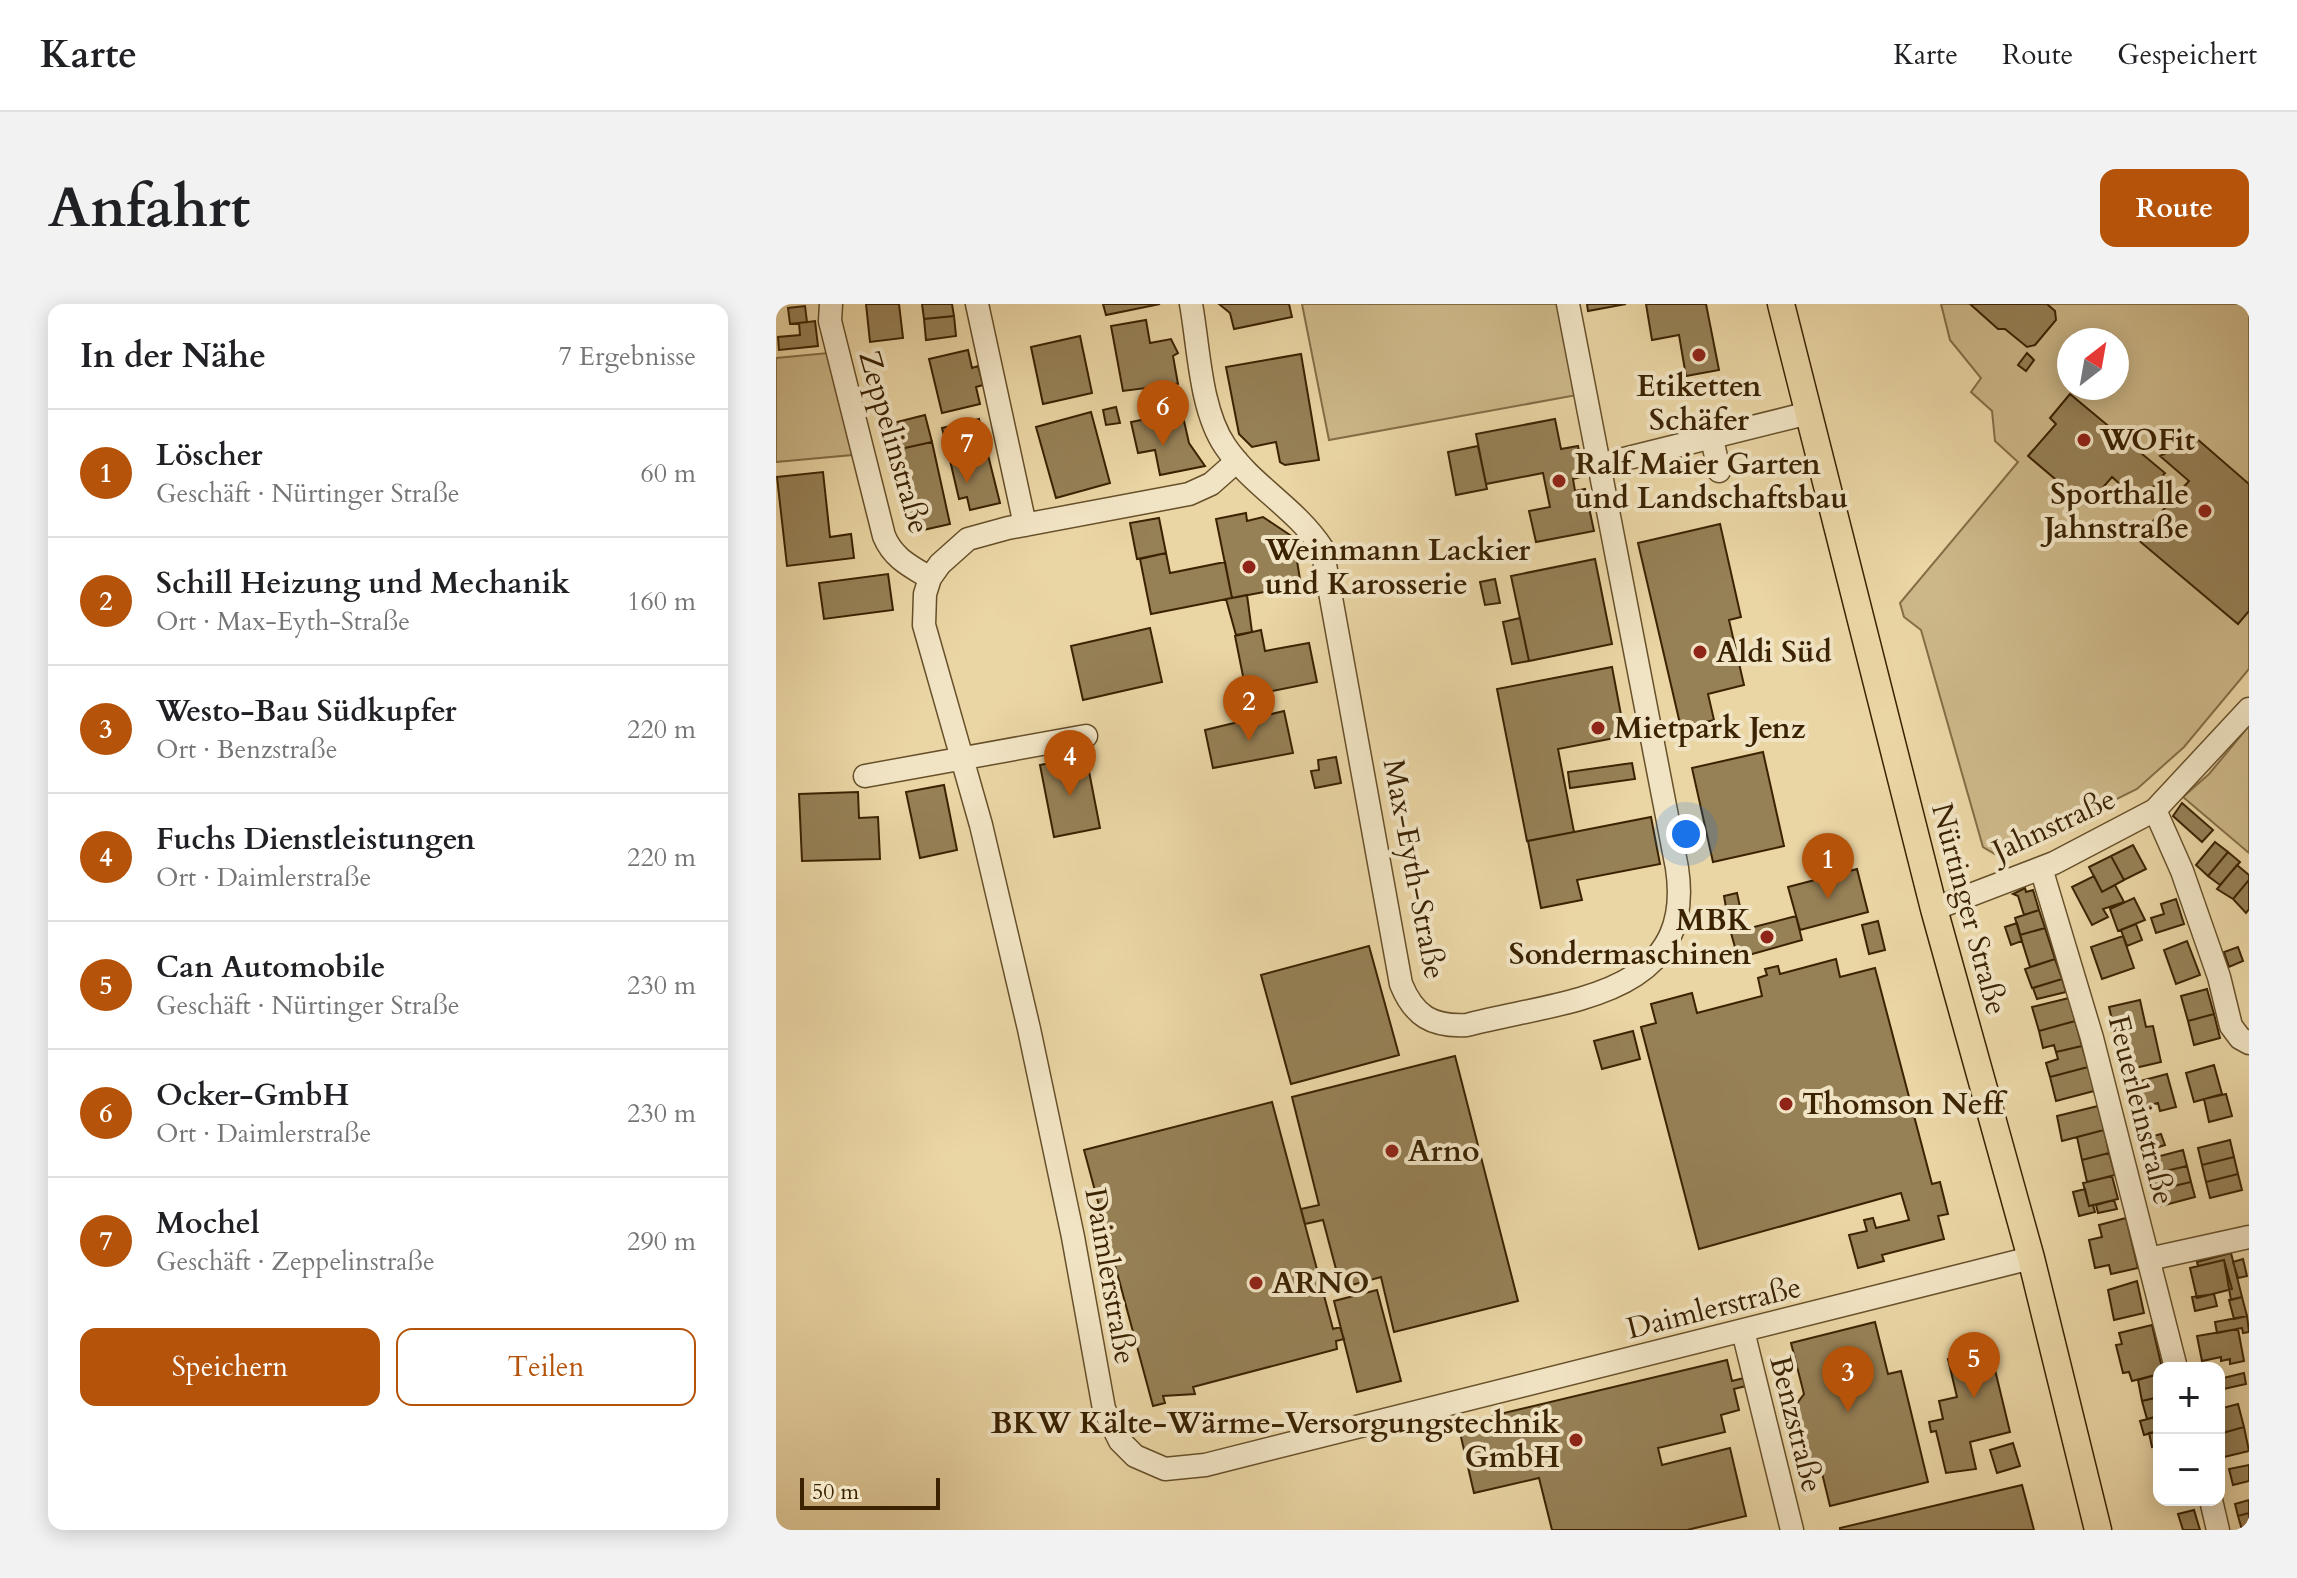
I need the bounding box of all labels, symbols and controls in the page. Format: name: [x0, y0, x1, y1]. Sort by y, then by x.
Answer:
text: Karte: [40, 29, 137, 81]
text: Karte: [1893, 36, 1958, 74]
text: Route: [2002, 36, 2073, 74]
text: Gespeichert: [2117, 36, 2257, 74]
button: Route: [2100, 169, 2249, 247]
text: Anfahrt: [48, 171, 250, 246]
north arrow: [2057, 328, 2129, 400]
text: In der Nähe: [80, 333, 266, 379]
text: 7 Ergebnisse: [559, 339, 696, 374]
street label: Zeppelinstraße: [848, 346, 940, 538]
marker: Etiketten Schäfer: [1690, 346, 1708, 364]
place label: Etiketten Schäfer: [1636, 366, 1762, 441]
pin: 6: [1137, 380, 1189, 446]
pin: 7: [941, 417, 993, 483]
place label: WOFit: [2099, 420, 2195, 461]
marker: WOFit: [2075, 431, 2093, 449]
text: Löscher: [156, 435, 263, 476]
place label: Ralf Maier Garten und Landschaftsbau: [1575, 444, 1848, 519]
text: 1: [99, 456, 113, 491]
text: 60 m: [640, 456, 696, 491]
marker: Ralf Maier Garten und Landschaftsbau: [1550, 472, 1568, 490]
place label: Sporthalle Jahnstraße: [2040, 474, 2189, 549]
text: Geschäft · Nürtinger Straße: [156, 476, 460, 511]
marker: Sporthalle Jahnstraße: [2196, 502, 2214, 520]
place label: Weinmann Lackier und Karosserie: [1264, 530, 1531, 605]
marker: Weinmann Lackier und Karosserie: [1240, 558, 1258, 576]
text: Schill Heizung und Mechanik: [156, 563, 570, 604]
text: 2: [99, 584, 113, 619]
text: 160 m: [627, 584, 696, 619]
text: Ort · Max-Eyth-Straße: [156, 604, 410, 639]
place label: Aldi Süd: [1716, 632, 1832, 673]
marker: Aldi Süd: [1691, 643, 1709, 661]
pin: 2: [1223, 675, 1275, 741]
text: Westo-Bau Südkupfer: [156, 691, 457, 732]
place label: Mietpark Jenz: [1614, 708, 1806, 749]
text: 3: [99, 712, 113, 747]
text: 220 m: [627, 712, 696, 747]
marker: Mietpark Jenz: [1589, 719, 1607, 737]
pin: 4: [1044, 730, 1096, 796]
text: Ort · Benzstraße: [156, 732, 338, 767]
street label: Max-Eyth-Straße: [1373, 756, 1455, 982]
street label: Jahnstraße: [1982, 779, 2122, 873]
street label: Nürtinger Straße: [1921, 799, 2017, 1019]
your location: [1666, 814, 1706, 854]
text: Fuchs Dienstleistungen: [156, 819, 475, 860]
pin: 1: [1802, 833, 1854, 899]
text: 4: [99, 840, 113, 875]
text: 220 m: [627, 840, 696, 875]
text: Ort · Daimlerstraße: [156, 860, 371, 895]
place label: MBK Sondermaschinen: [1509, 900, 1752, 975]
marker: MBK Sondermaschinen: [1758, 928, 1776, 946]
text: Can Automobile: [156, 947, 385, 988]
text: 5: [99, 968, 113, 1003]
text: 230 m: [627, 968, 696, 1003]
text: Geschäft · Nürtinger Straße: [156, 988, 460, 1023]
street label: Feuerleinstraße: [2098, 1011, 2184, 1209]
text: Ocker-GmbH: [156, 1075, 349, 1116]
place label: Thomson Neff: [1802, 1084, 2008, 1125]
marker: Thomson Neff: [1777, 1095, 1795, 1113]
text: 6: [99, 1096, 113, 1131]
text: 230 m: [627, 1096, 696, 1131]
text: Ort · Daimlerstraße: [156, 1116, 371, 1151]
place label: Arno: [1408, 1131, 1479, 1172]
marker: Arno: [1383, 1142, 1401, 1160]
street label: Daimlerstraße: [1074, 1185, 1146, 1367]
text: Mochel: [156, 1203, 259, 1244]
text: 7: [99, 1224, 113, 1259]
text: 290 m: [627, 1224, 696, 1259]
text: Geschäft · Zeppelinstraße: [156, 1244, 435, 1279]
place label: ARNO: [1272, 1263, 1369, 1304]
street label: Daimlerstraße: [1623, 1267, 1805, 1349]
marker: ARNO: [1247, 1274, 1265, 1292]
button: Speichern: [80, 1328, 380, 1406]
button: Teilen: [396, 1328, 696, 1406]
pin: 5: [1948, 1332, 2000, 1398]
pin: 3: [1822, 1346, 1874, 1412]
street label: Benzstraße: [1759, 1351, 1833, 1497]
map controls: [2153, 1362, 2225, 1506]
button: +: [2153, 1362, 2225, 1434]
place label: BKW Kälte-Wärme-Versorgungstechnik GmbH: [991, 1403, 1560, 1478]
marker: BKW Kälte-Wärme-Versorgungstechnik GmbH: [1567, 1431, 1585, 1449]
button: −: [2153, 1434, 2225, 1506]
scale bar: [800, 1474, 940, 1510]
text: 50 m: [812, 1477, 859, 1507]

